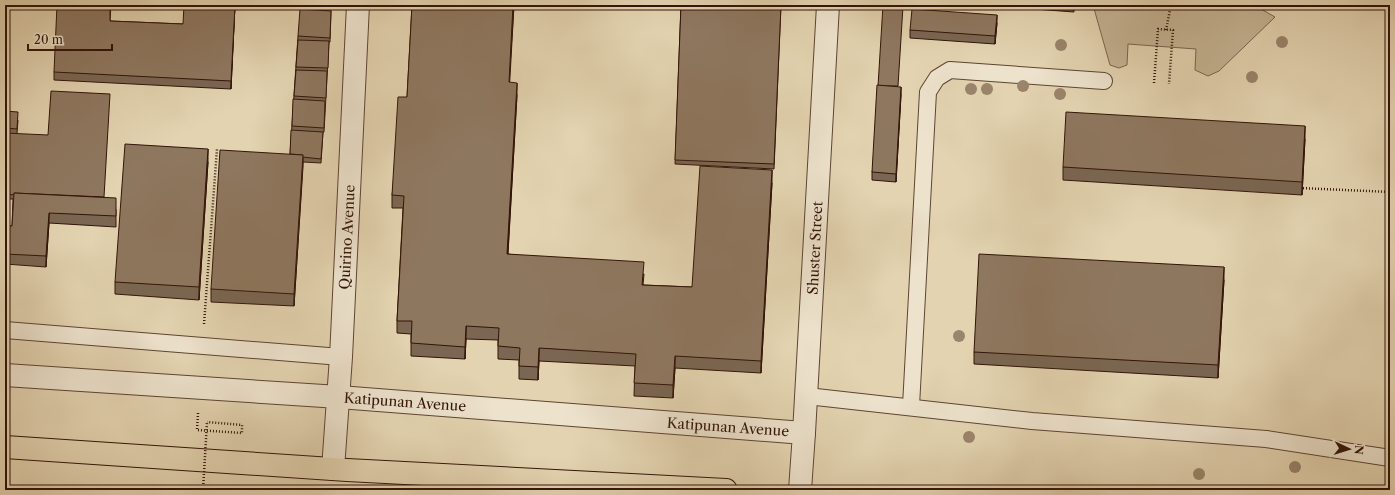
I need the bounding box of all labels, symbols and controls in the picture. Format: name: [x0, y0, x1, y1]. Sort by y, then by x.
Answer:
scale bar: [28, 26, 112, 52]
text: 20 m: [34, 32, 63, 47]
street label: Quirino Avenue: [335, 184, 359, 290]
street label: Shuster Street: [804, 201, 826, 295]
street label: Katipunan Avenue: [343, 389, 467, 415]
street label: Katipunan Avenue: [666, 414, 790, 440]
north arrow: [1329, 429, 1369, 469]
text: N: [1352, 444, 1366, 455]

